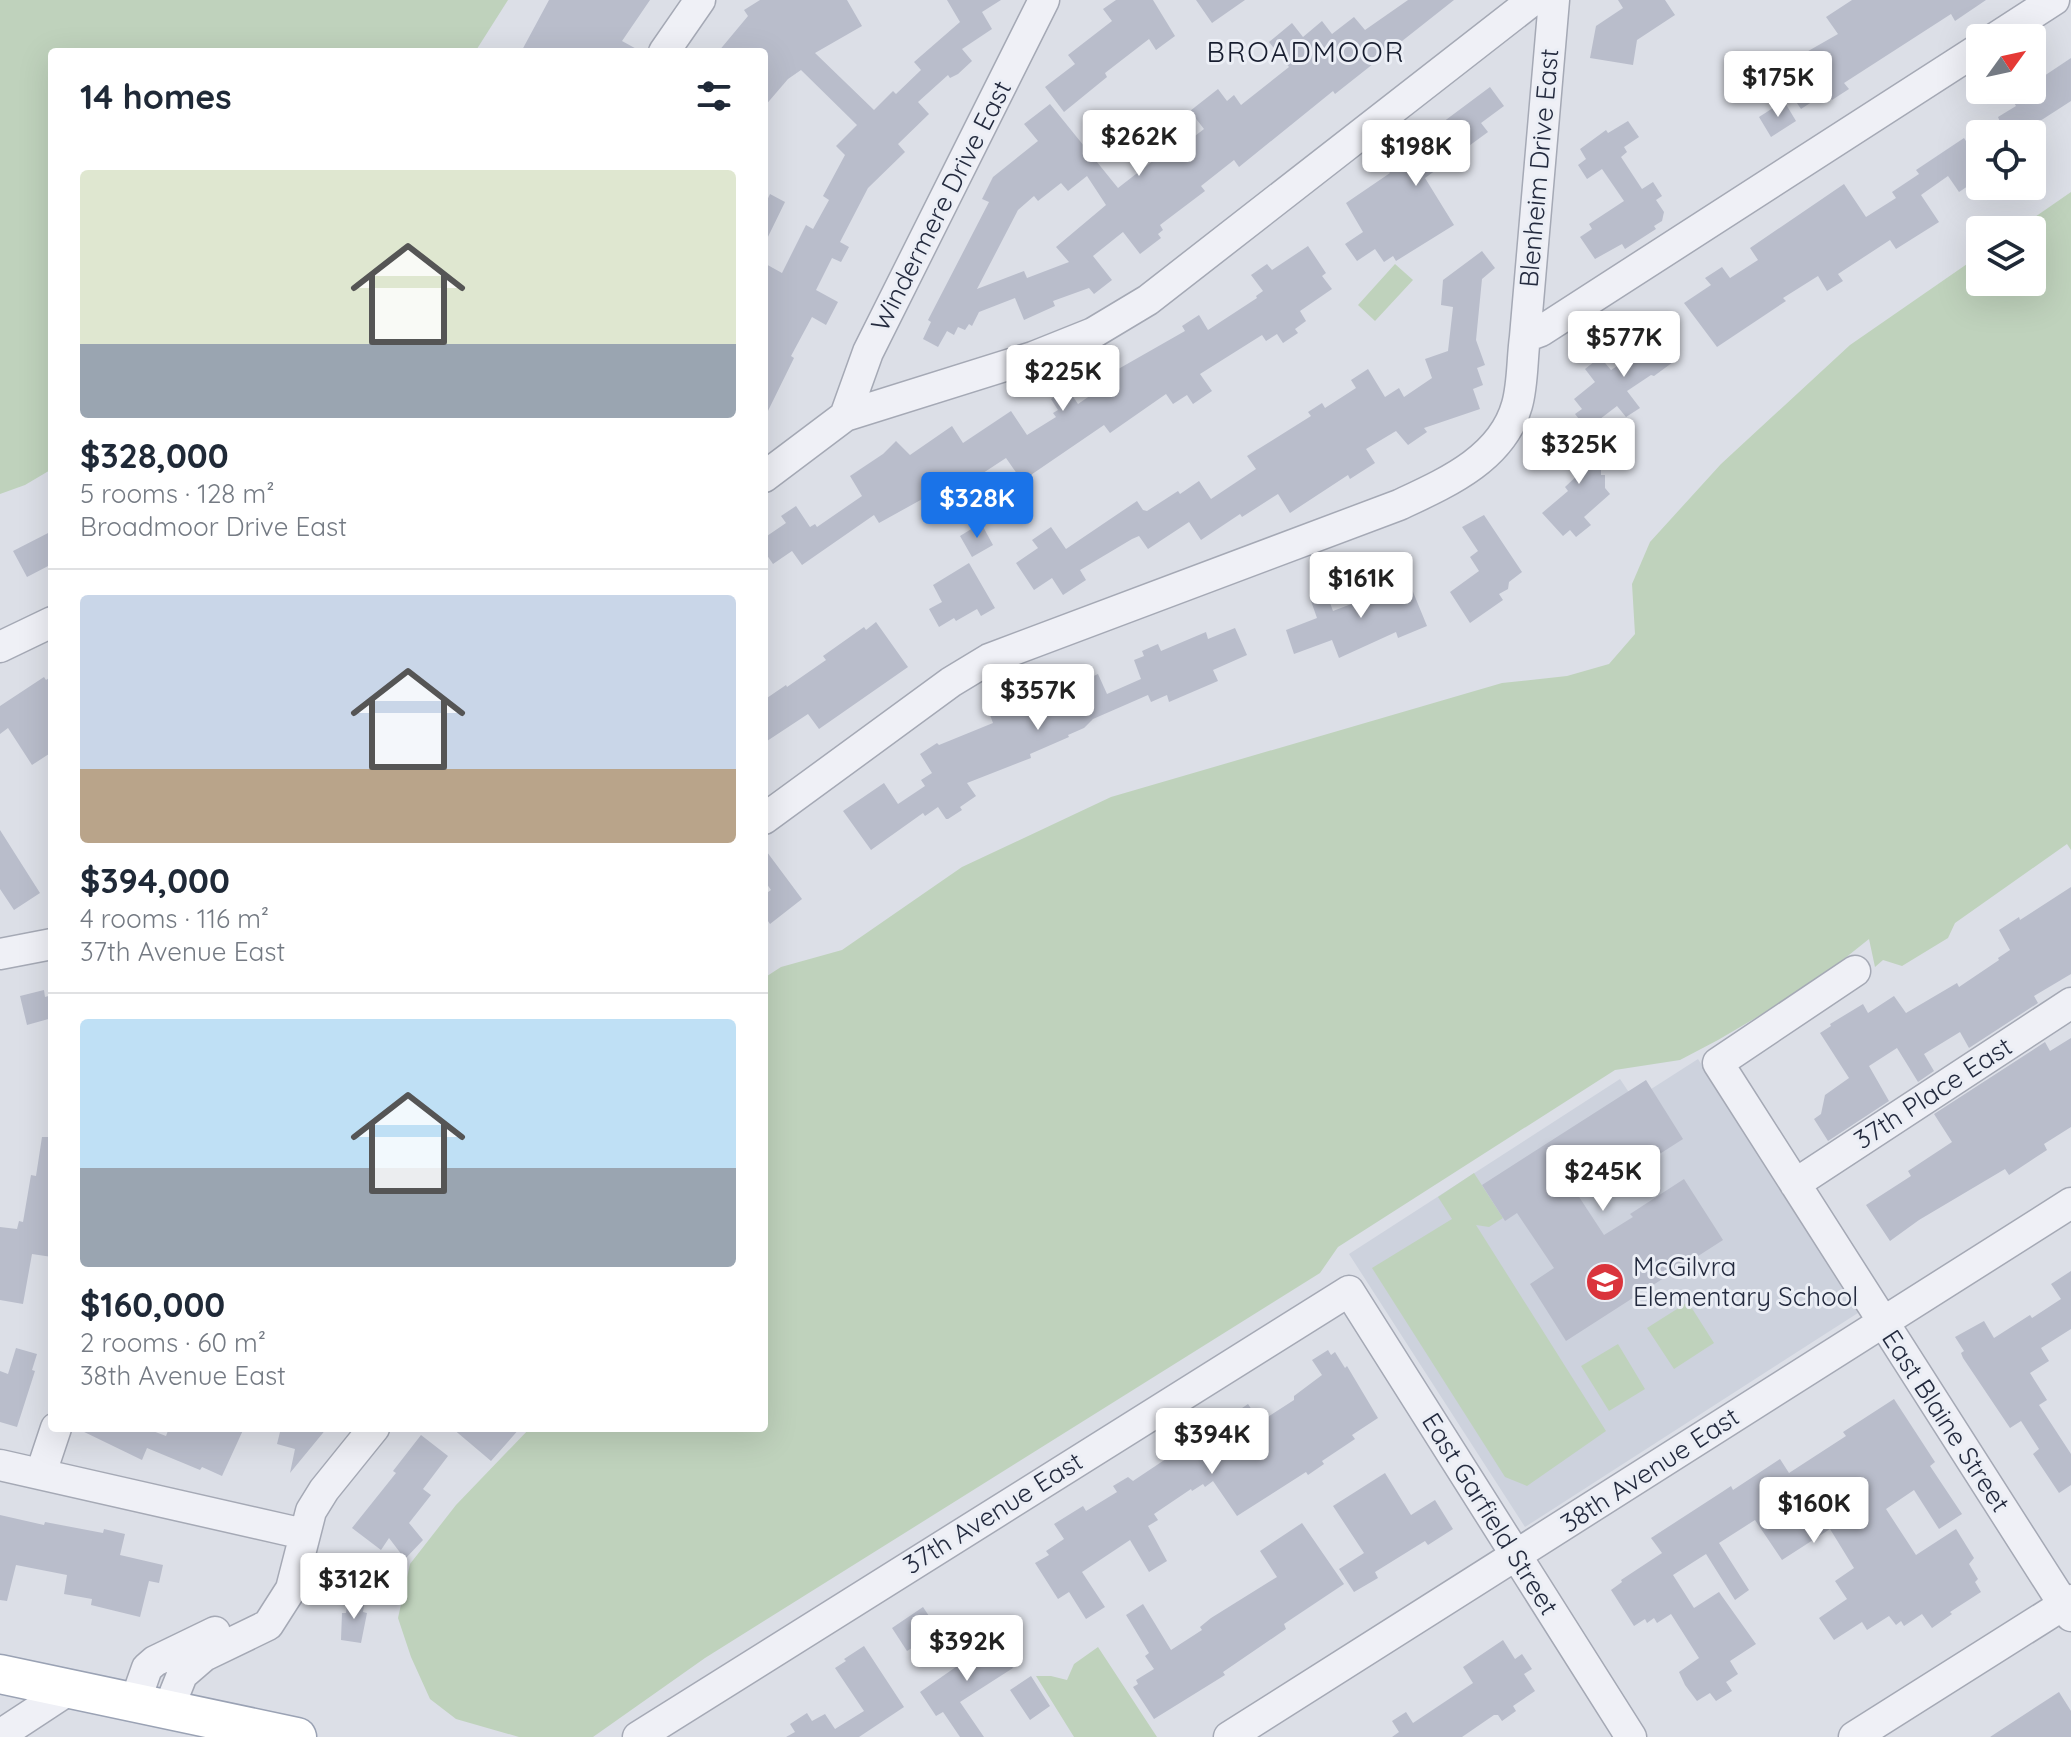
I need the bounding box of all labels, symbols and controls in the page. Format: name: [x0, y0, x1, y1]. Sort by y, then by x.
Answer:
north arrow: [1966, 24, 2046, 104]
map controls: [1966, 24, 2046, 296]
district label: BROADMOOR: [1206, 34, 1406, 69]
street label: Blenheim Drive East: [1512, 47, 1565, 289]
pin: $175K: [1722, 51, 1834, 119]
text: $175K: [1742, 60, 1814, 93]
icon: filters: [692, 74, 736, 118]
text: 14 homes: [80, 75, 232, 118]
street label: Windermere Drive East: [863, 75, 1018, 337]
pin: $262K: [1083, 110, 1195, 178]
text: $262K: [1101, 119, 1177, 152]
pin: $198K: [1360, 120, 1472, 188]
button: locate: [1966, 120, 2046, 200]
text: $198K: [1380, 129, 1452, 162]
button: layers: [1966, 216, 2046, 296]
icon: home: [336, 222, 480, 366]
pin: $577K: [1568, 311, 1680, 379]
text: $577K: [1586, 320, 1662, 353]
pin: $225K: [1007, 345, 1119, 413]
text: $225K: [1024, 354, 1102, 387]
pin: $325K: [1523, 418, 1635, 486]
text: $325K: [1541, 427, 1617, 460]
text: $328,000: [80, 434, 229, 477]
pin: $328K: [921, 472, 1033, 540]
text: 5 rooms · 128 m²: [80, 477, 274, 510]
text: $328K: [939, 481, 1015, 514]
text: Broadmoor Drive East: [80, 510, 347, 543]
pin: $161K: [1305, 552, 1417, 620]
text: $161K: [1328, 561, 1394, 594]
icon: home: [336, 647, 480, 791]
pin: $357K: [982, 664, 1094, 732]
text: $357K: [1000, 673, 1076, 706]
text: $394,000: [80, 859, 230, 902]
text: 4 rooms · 116 m²: [80, 902, 269, 935]
text: 37th Avenue East: [80, 935, 285, 968]
street label: 37th Place East: [1848, 1029, 2018, 1156]
icon: home: [336, 1071, 480, 1215]
pin: $245K: [1547, 1145, 1659, 1213]
text: $245K: [1564, 1154, 1642, 1187]
place label: McGilvra Elementary School: [1633, 1250, 1858, 1313]
school or university icon: McGilvra Elementary School: [1584, 1261, 1626, 1303]
text: $160,000: [80, 1283, 225, 1326]
street label: East Blaine Street: [1875, 1323, 2018, 1518]
text: 2 rooms · 60 m²: [80, 1326, 266, 1359]
text: 38th Avenue East: [80, 1359, 286, 1392]
street label: 38th Avenue East: [1554, 1400, 1745, 1539]
street label: East Garfield Street: [1415, 1407, 1566, 1621]
pin: $394K: [1156, 1408, 1268, 1476]
text: $394K: [1174, 1417, 1250, 1450]
street label: 37th Avenue East: [897, 1444, 1088, 1581]
pin: $160K: [1758, 1477, 1870, 1545]
text: $160K: [1777, 1486, 1851, 1519]
pin: $312K: [298, 1553, 410, 1621]
text: $312K: [318, 1562, 390, 1595]
pin: $392K: [911, 1615, 1023, 1683]
text: $392K: [929, 1624, 1005, 1657]

